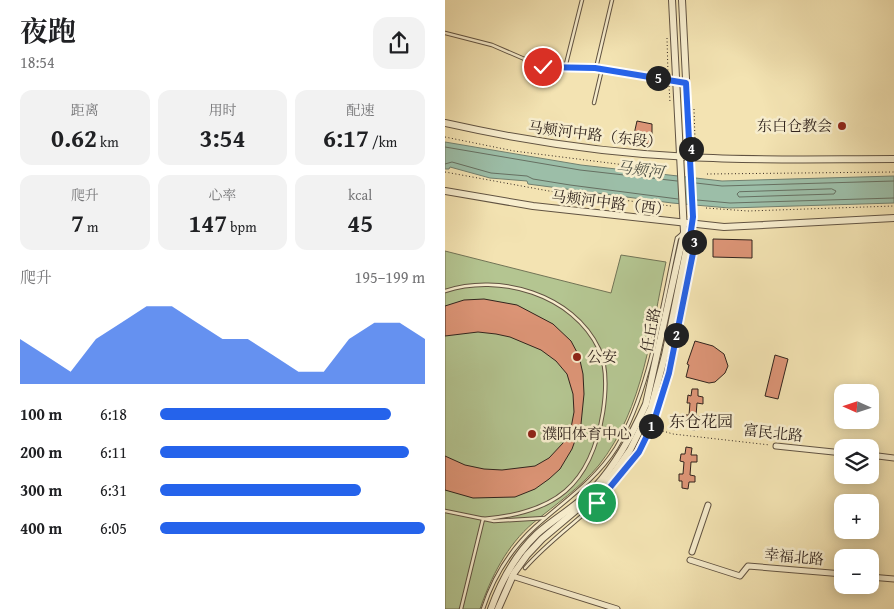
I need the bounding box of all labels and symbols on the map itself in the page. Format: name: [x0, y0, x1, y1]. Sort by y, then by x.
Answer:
pin: [522, 46, 564, 88]
pin: 5: [645, 66, 671, 90]
place label: 东白仓教会: [757, 115, 832, 136]
street label: 马颊河中路（东段）: [527, 116, 663, 153]
marker: 东白仓教会: [836, 120, 848, 132]
pin: 4: [679, 136, 703, 162]
water label: 马颊河: [615, 154, 668, 184]
street label: 马颊河中路（西）: [550, 185, 672, 220]
pin: 3: [681, 230, 707, 254]
street label: 任丘路: [636, 306, 665, 354]
pin: 2: [663, 322, 689, 348]
place label: 公安: [587, 346, 617, 367]
marker: 公安: [571, 351, 583, 363]
north arrow: [834, 384, 879, 429]
district label: 东仓花园: [669, 409, 733, 433]
pin: 1: [639, 414, 663, 438]
street label: 富民北路: [742, 419, 804, 446]
place label: 濮阳体育中心: [542, 423, 632, 444]
marker: 濮阳体育中心: [526, 428, 538, 440]
pin: [576, 482, 618, 524]
street label: 幸福北路: [763, 543, 825, 570]

